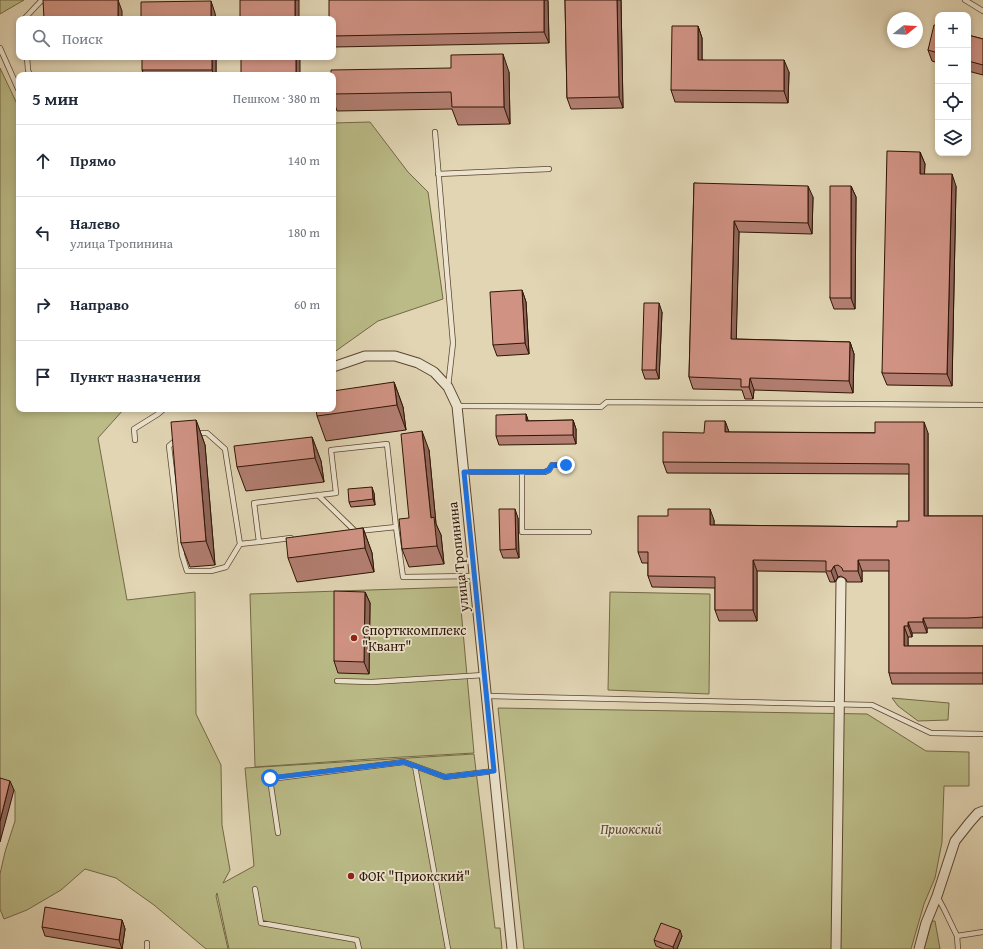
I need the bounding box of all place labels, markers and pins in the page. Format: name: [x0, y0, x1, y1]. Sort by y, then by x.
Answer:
place label: Спортккомплекс "Квант": [362, 620, 466, 656]
marker: Спортккомплекс "Квант": [349, 633, 359, 643]
place label: ФОК "Приокский": [359, 866, 470, 886]
marker: ФОК "Приокский": [346, 871, 356, 881]

